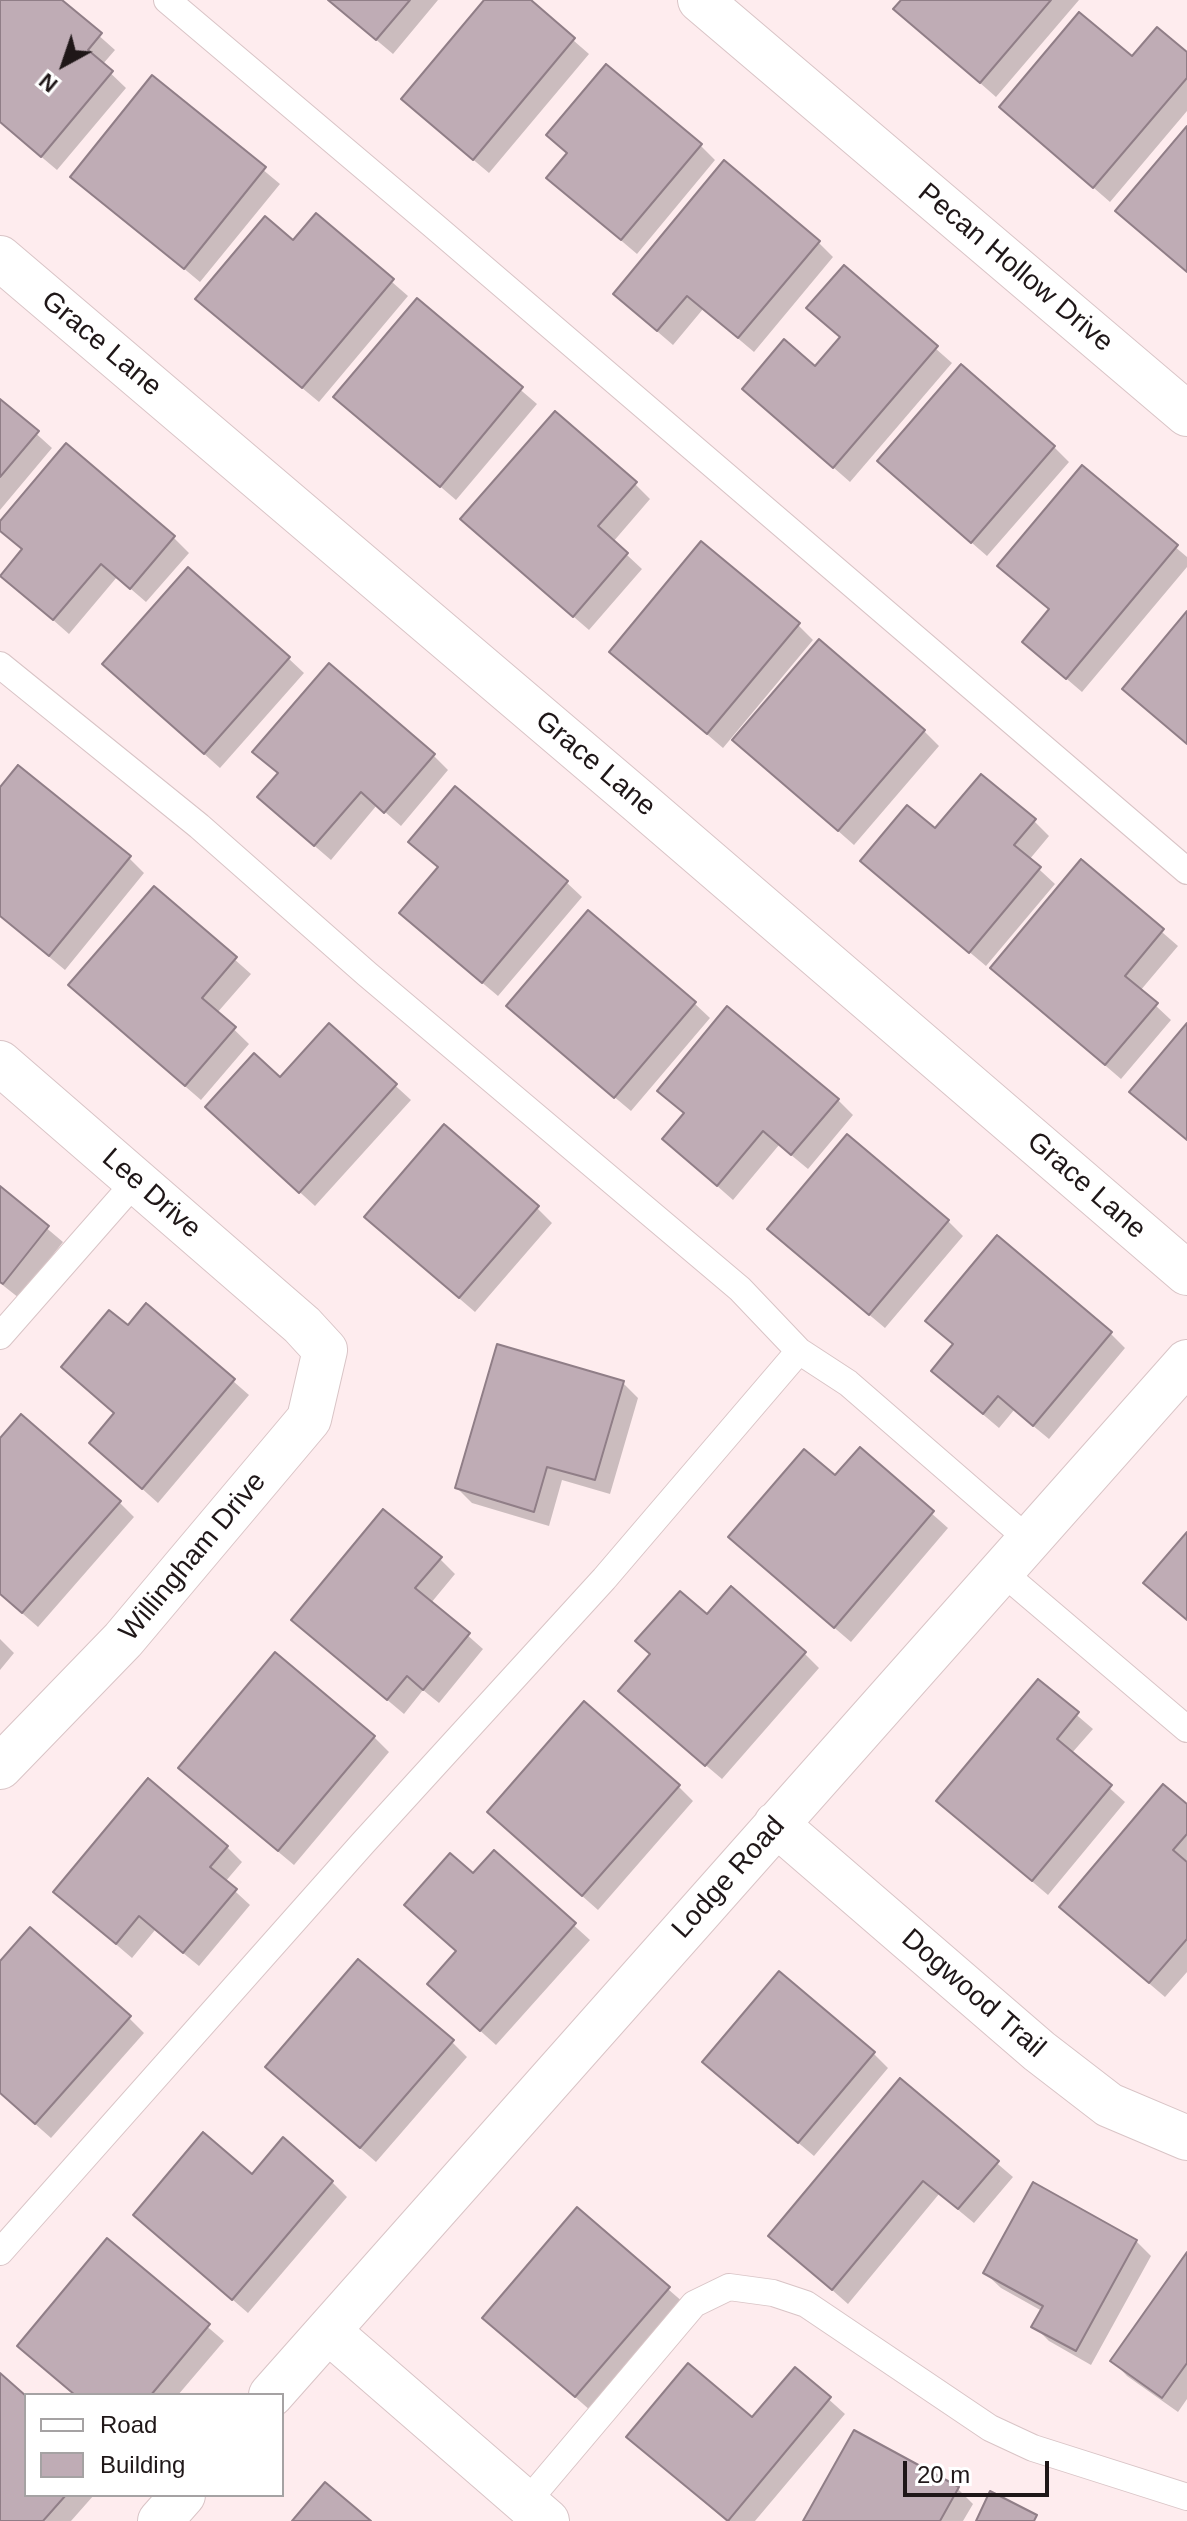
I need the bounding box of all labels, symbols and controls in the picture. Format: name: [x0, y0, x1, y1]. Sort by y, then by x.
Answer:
north arrow: [24, 24, 104, 104]
text: N: [34, 68, 62, 97]
street label: Pecan Hollow Drive: [911, 177, 1119, 359]
street label: Grace Lane: [34, 284, 168, 404]
street label: Grace Lane: [528, 704, 662, 824]
street label: Grace Lane: [1020, 1125, 1152, 1247]
street label: Lee Drive: [95, 1142, 207, 1246]
street label: Willingham Drive: [113, 1466, 273, 1648]
street label: Lodge Road: [665, 1810, 793, 1946]
street label: Dogwood Trail: [894, 1922, 1052, 2066]
legend: [24, 2393, 284, 2497]
text: Road: [100, 2411, 157, 2438]
scale bar: [907, 2445, 1053, 2495]
text: Building: [100, 2451, 185, 2478]
text: 20 m: [917, 2461, 970, 2488]

